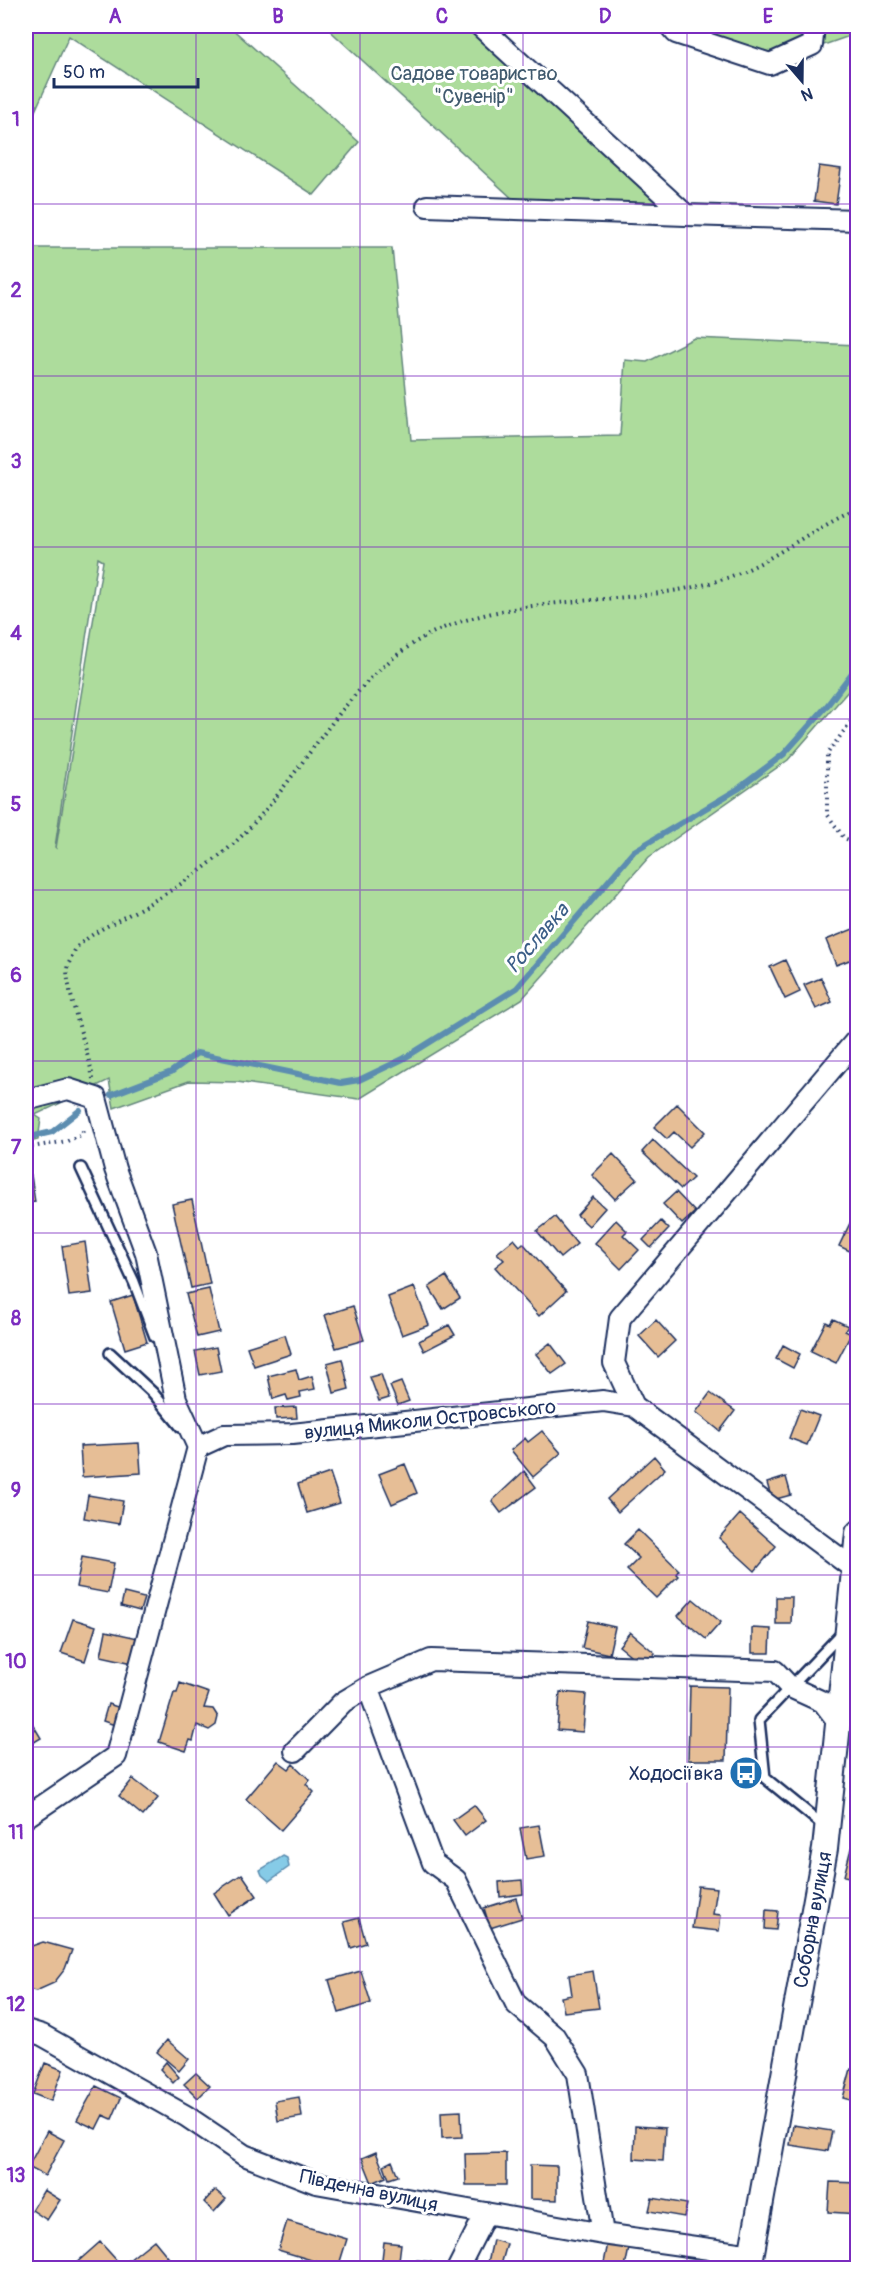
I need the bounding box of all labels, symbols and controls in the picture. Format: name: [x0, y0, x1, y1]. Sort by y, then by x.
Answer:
text: A: [109, 4, 122, 29]
text: B: [272, 4, 284, 29]
text: C: [436, 4, 448, 29]
text: D: [599, 4, 612, 29]
text: E: [763, 4, 774, 29]
scale bar: [54, 51, 198, 89]
north arrow: [772, 51, 832, 111]
text: 50 m: [63, 61, 105, 84]
park label: Садове товариство "Сувенір": [390, 61, 558, 109]
text: N: [798, 83, 815, 105]
text: 1: [12, 107, 20, 132]
text: 2: [10, 278, 22, 303]
text: 3: [10, 449, 22, 474]
text: 4: [10, 621, 22, 646]
text: 5: [11, 792, 22, 817]
water label: Рославка: [500, 897, 576, 979]
text: 6: [10, 963, 22, 988]
text: 7: [11, 1135, 22, 1160]
text: 8: [11, 1306, 21, 1331]
street label: вулиця Миколи Островського: [303, 1394, 557, 1445]
text: 9: [11, 1478, 21, 1503]
text: 10: [5, 1649, 27, 1674]
bus stop icon: Ходосіївка: [728, 1755, 764, 1791]
place label: Ходосіївка: [629, 1761, 723, 1786]
text: 11: [8, 1820, 24, 1845]
street label: Соборна вулиця: [788, 1850, 837, 1990]
text: 12: [7, 1992, 26, 2017]
text: 13: [7, 2163, 25, 2188]
street label: Південна вулиця: [298, 2164, 440, 2217]

